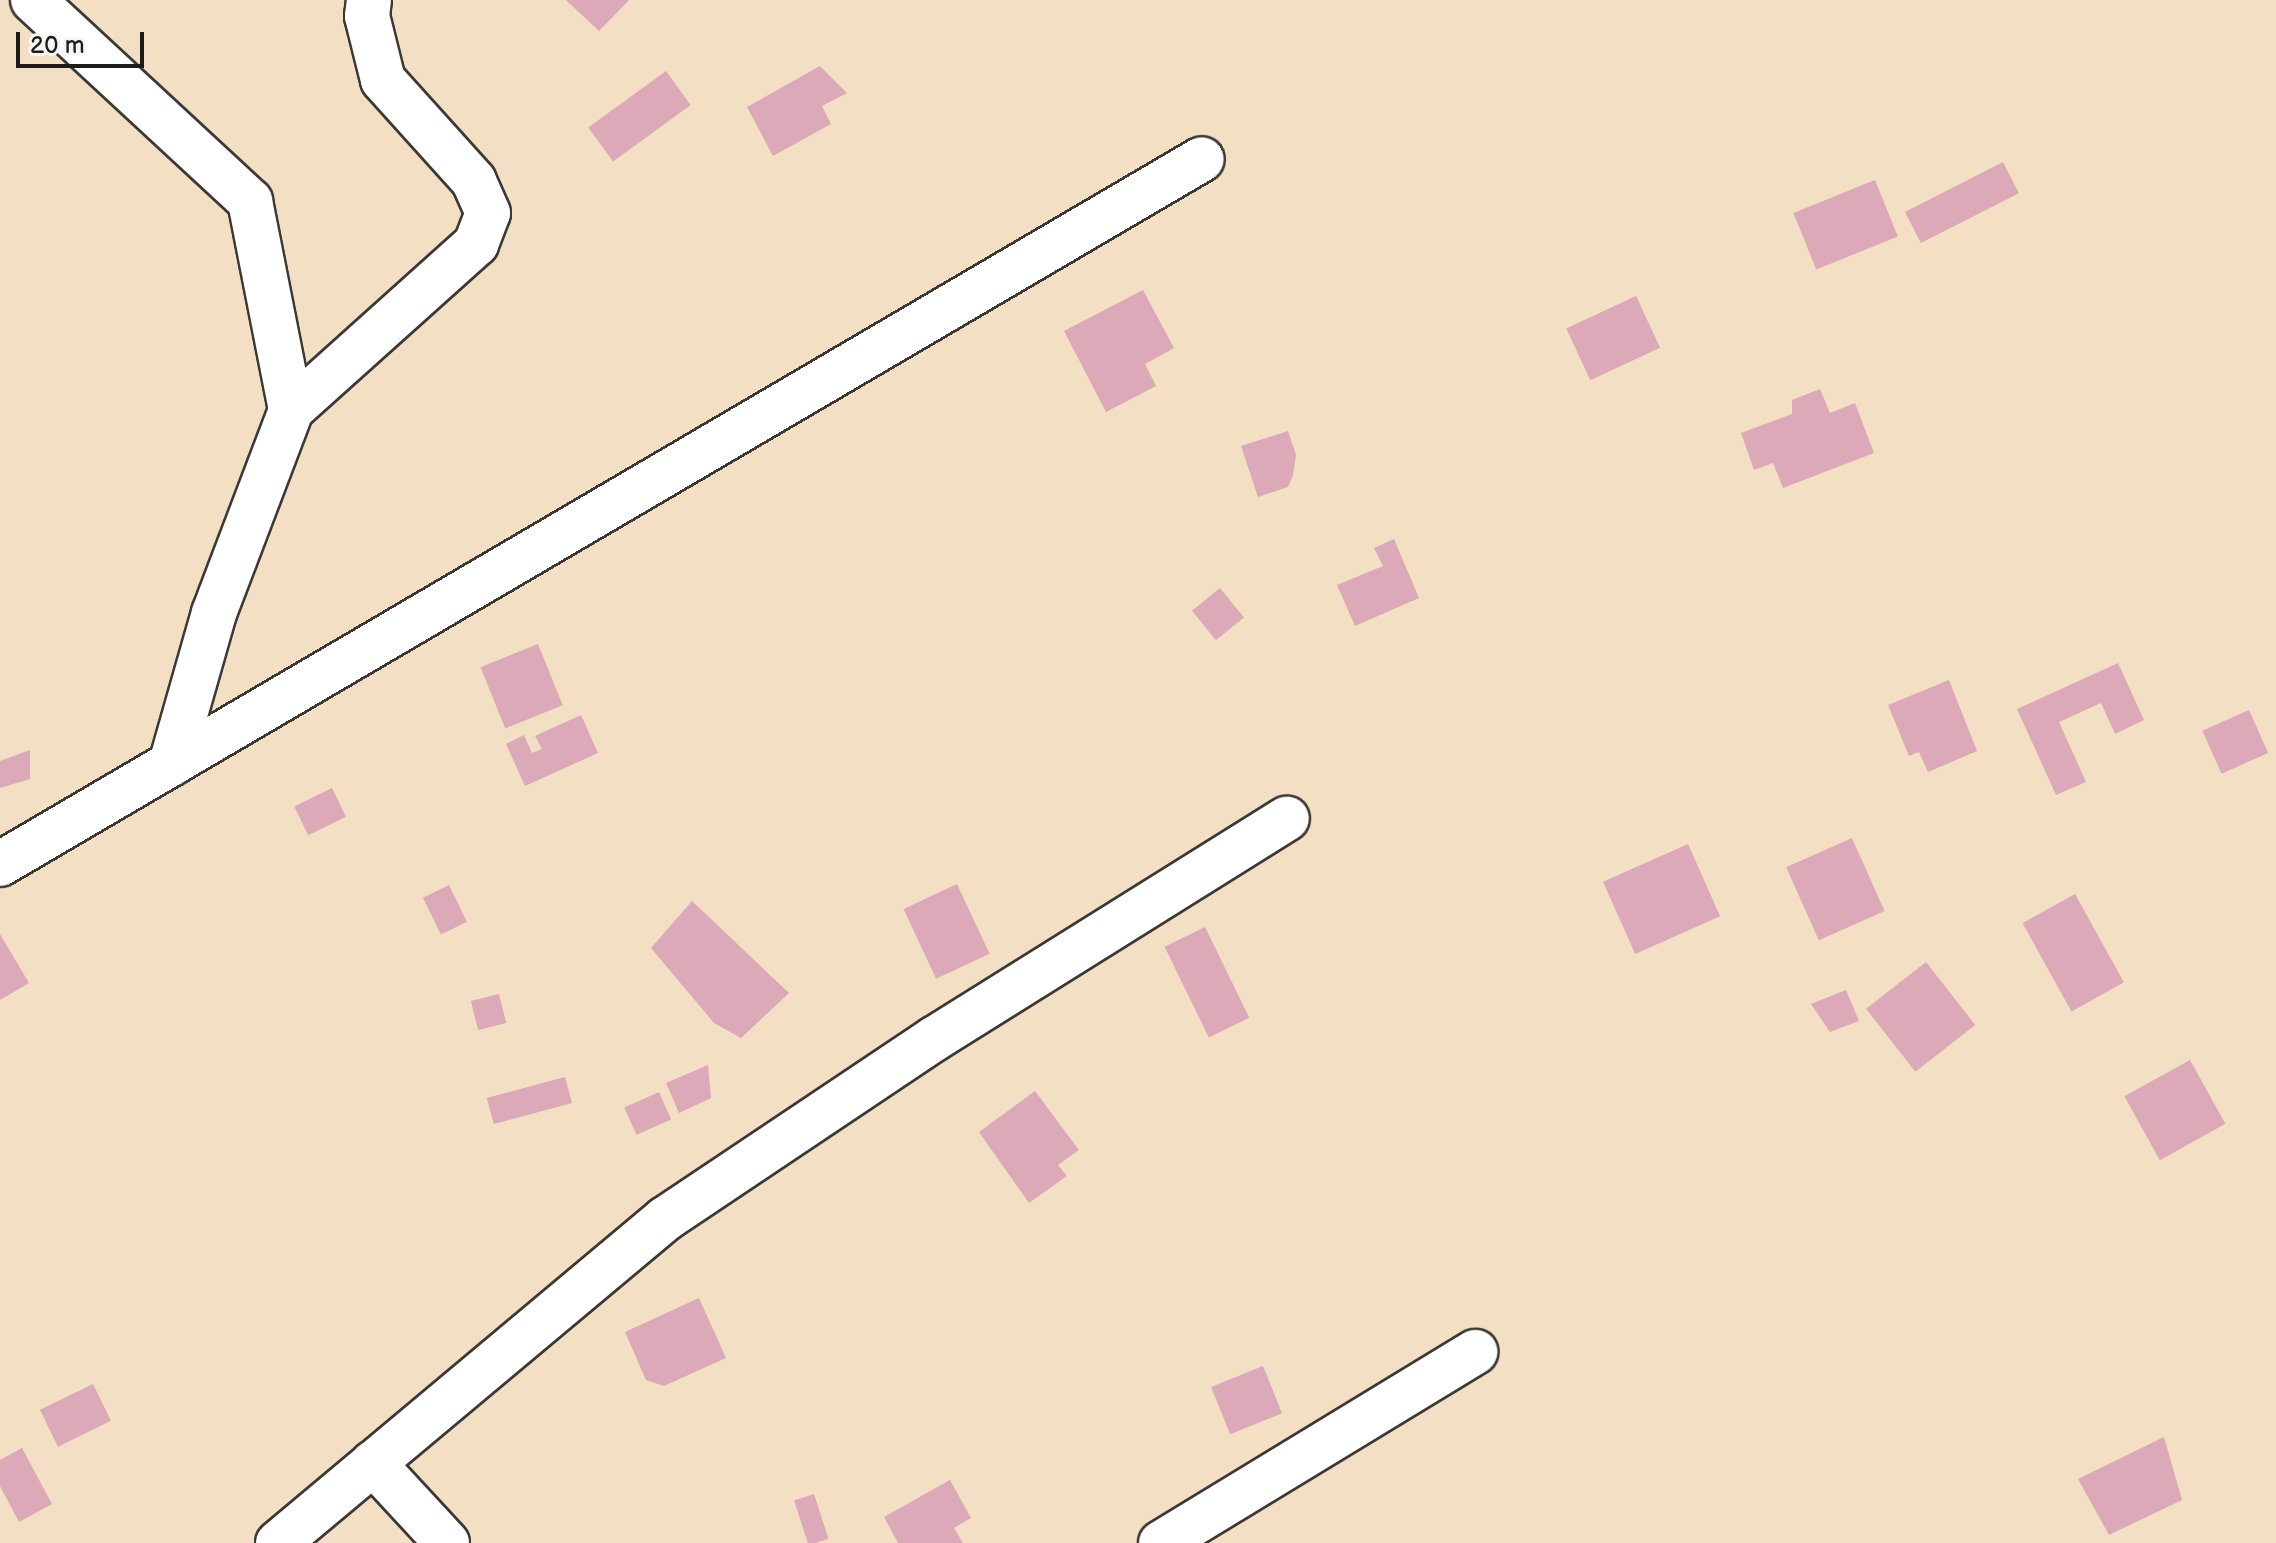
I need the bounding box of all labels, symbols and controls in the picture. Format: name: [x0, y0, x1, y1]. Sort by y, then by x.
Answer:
scale bar: [20, 16, 148, 66]
text: 20 m: [30, 31, 85, 60]

